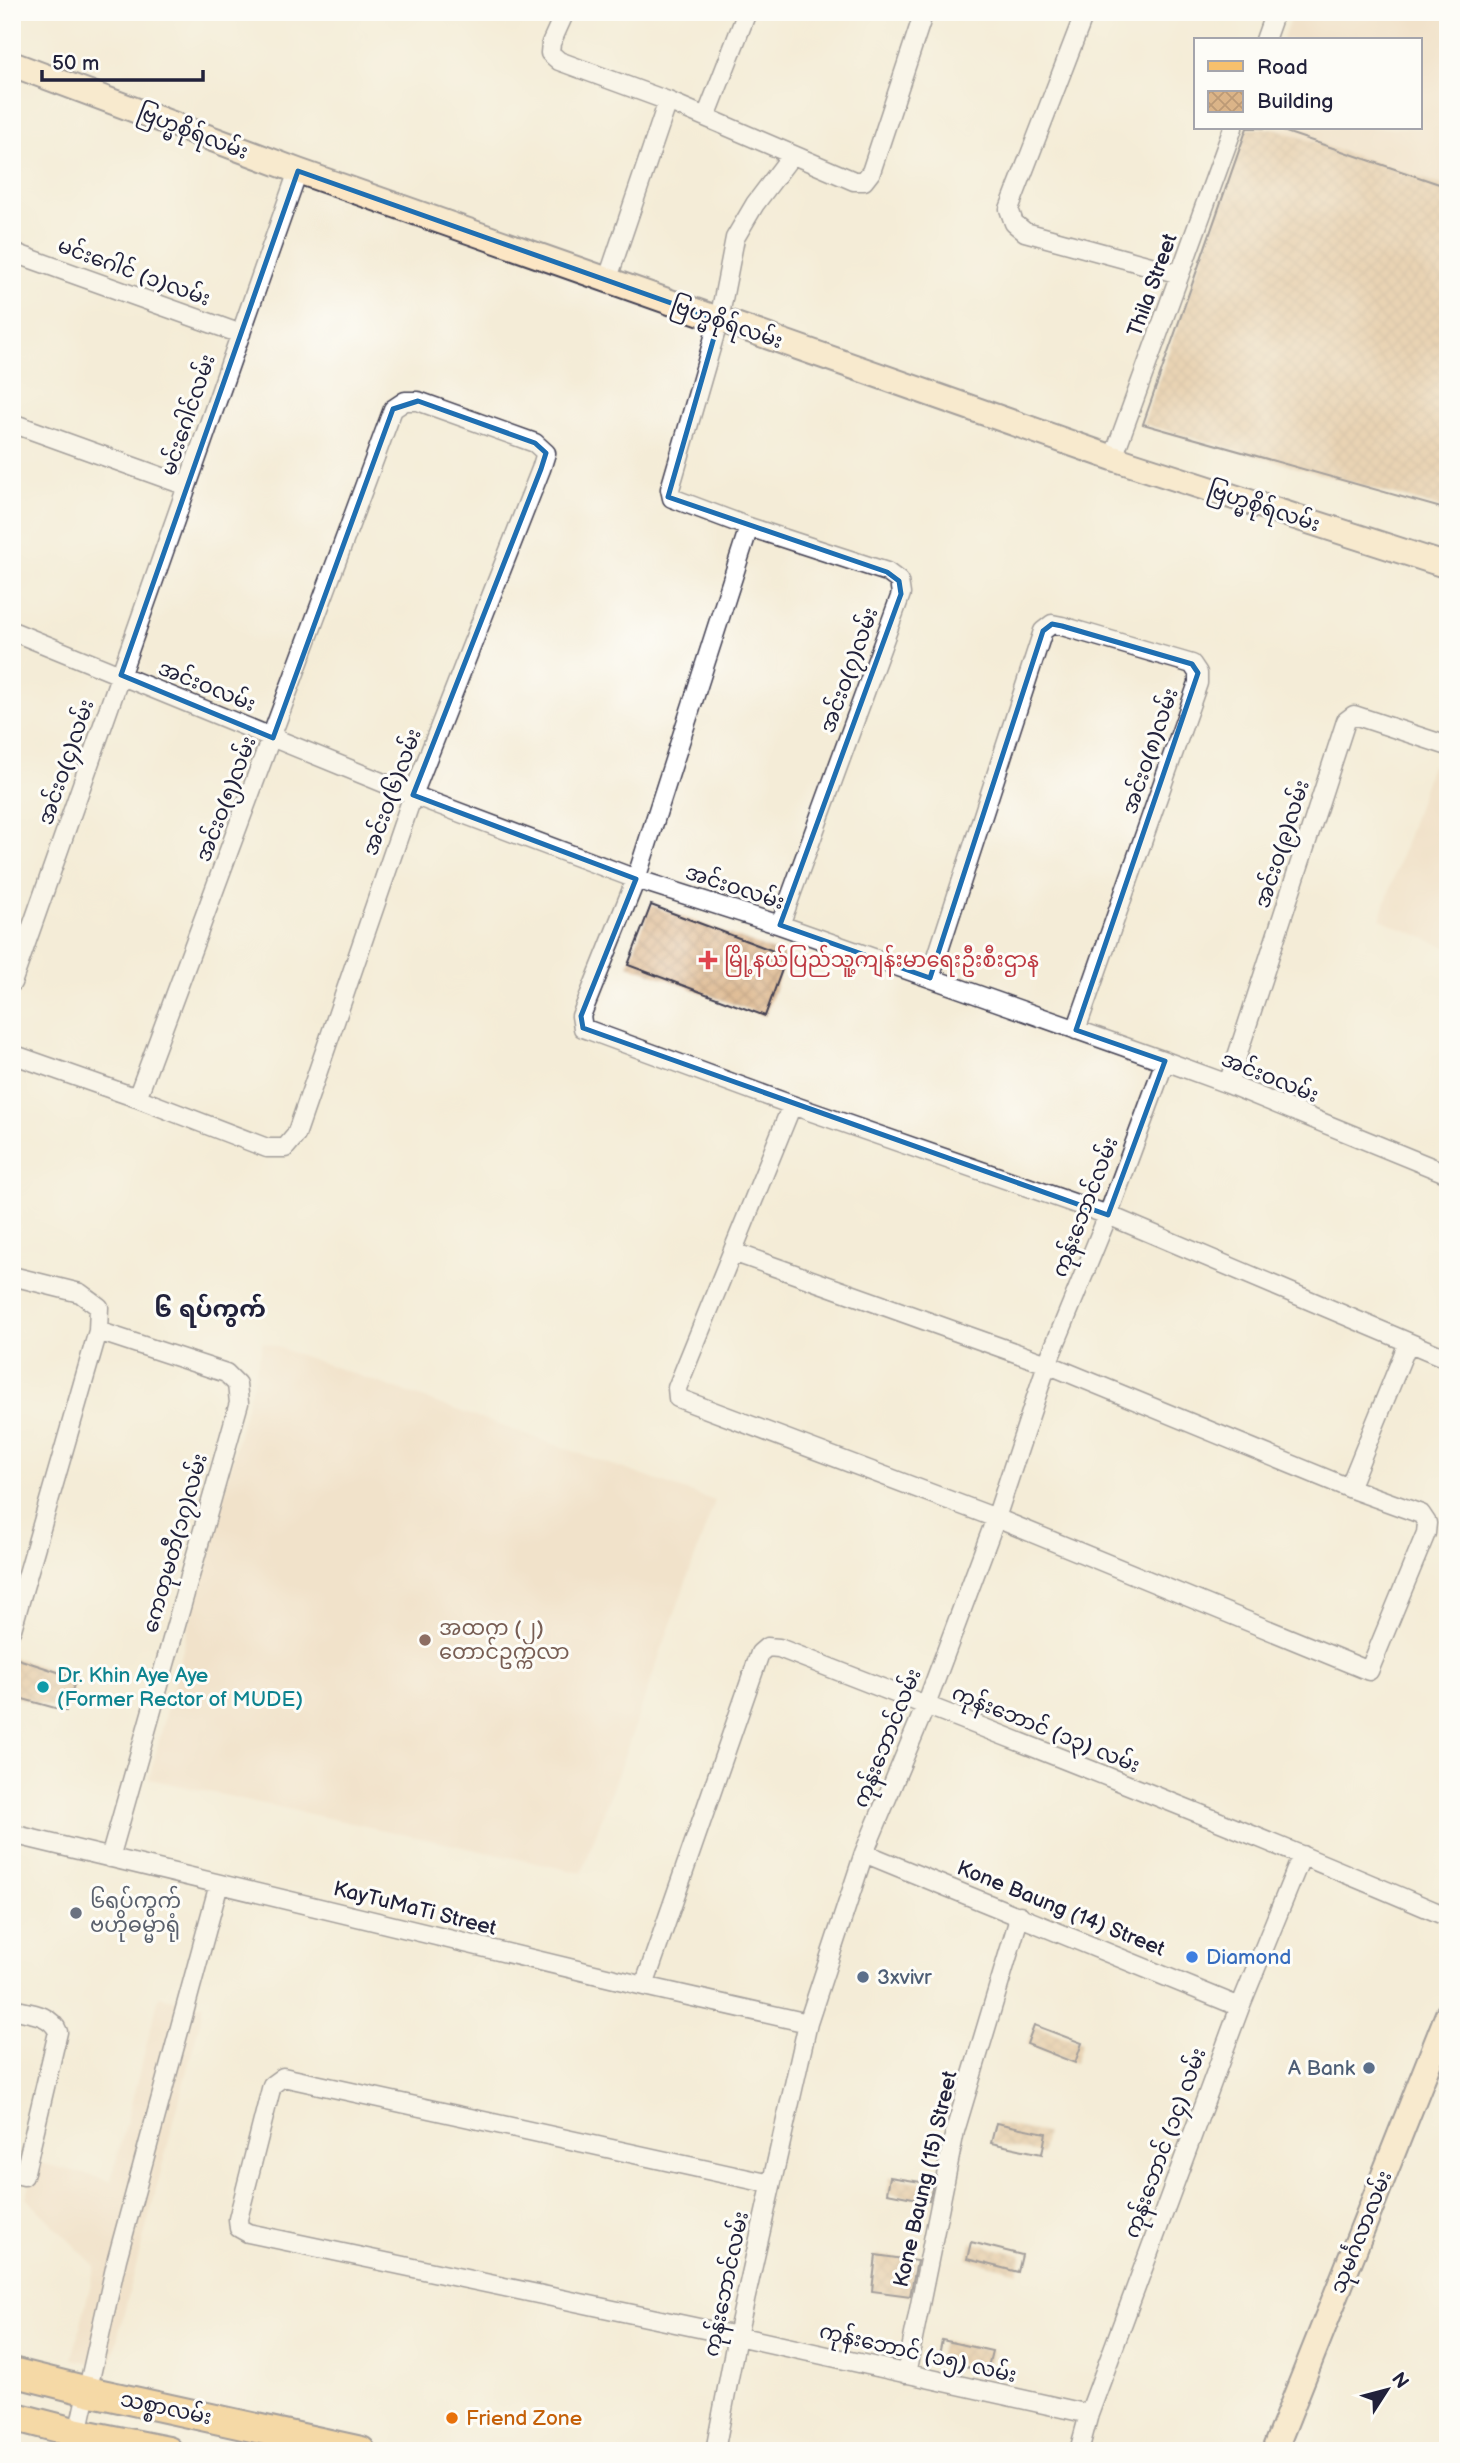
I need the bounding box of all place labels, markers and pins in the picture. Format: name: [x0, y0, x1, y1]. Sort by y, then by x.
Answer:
place label: မြို့နယ်ပြည်သူ့ကျန်းမာရေးဦးစီးဌာန: [724, 944, 1039, 978]
marker: မြို့နယ်ပြည်သူ့ကျန်းမာရေးဦးစီးဌာန: [698, 950, 718, 970]
place label: အထက (၂) တောင်ဥက္ကလာ: [439, 1616, 569, 1669]
marker: အထက (၂) တောင်ဥက္ကလာ: [417, 1632, 433, 1648]
place label: Dr. Khin Aye Aye (Former Rector of MUDE): [57, 1663, 303, 1712]
marker: Dr. Khin Aye Aye (Former Rector of MUDE): [35, 1679, 51, 1695]
place label: ၆ရပ်ကွက် ဗဟိုဓမ္မာရုံ: [90, 1885, 181, 1943]
marker: ၆ရပ်ကွက် ဗဟိုဓမ္မာရုံ: [68, 1905, 84, 1921]
place label: Diamond: [1206, 1945, 1291, 1970]
marker: Diamond: [1184, 1949, 1200, 1965]
place label: 3xvivr: [877, 1965, 932, 1990]
marker: 3xvivr: [855, 1969, 871, 1985]
place label: A Bank: [1288, 2056, 1356, 2081]
marker: A Bank: [1361, 2060, 1377, 2076]
place label: Friend Zone: [466, 2406, 582, 2431]
marker: Friend Zone: [444, 2410, 460, 2426]

